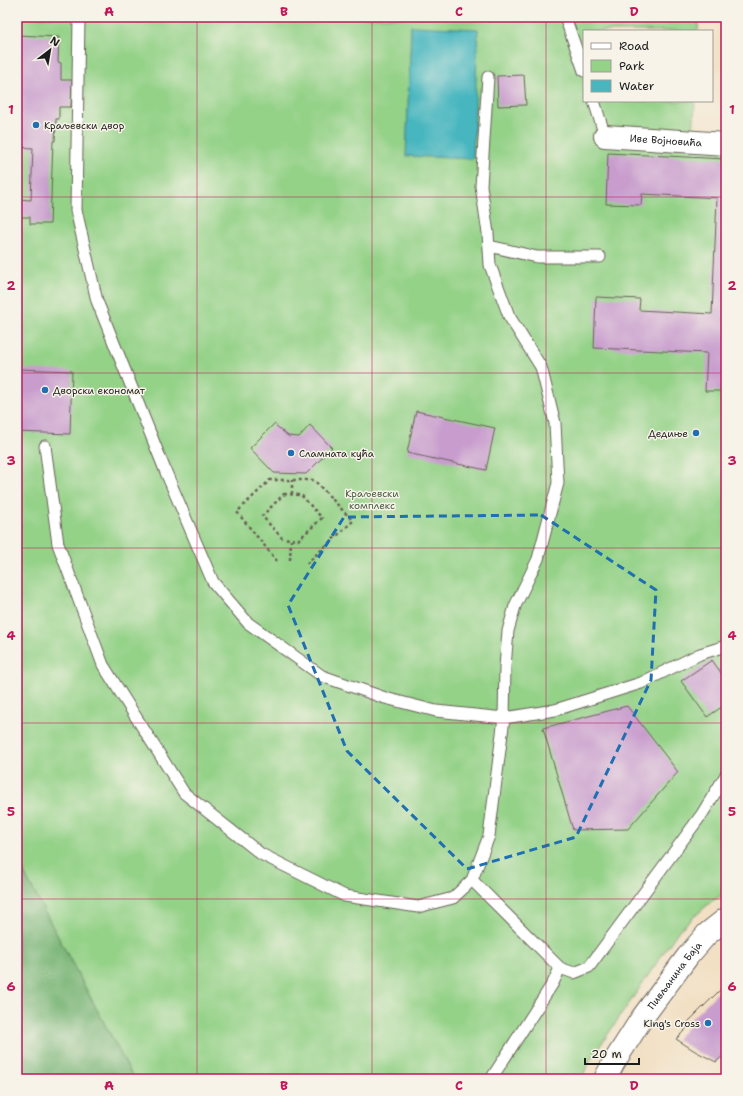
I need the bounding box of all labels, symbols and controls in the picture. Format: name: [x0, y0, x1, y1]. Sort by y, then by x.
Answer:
text: A: [104, 3, 114, 20]
text: B: [280, 3, 288, 20]
text: C: [455, 3, 463, 20]
text: D: [629, 3, 639, 20]
north arrow: [30, 30, 70, 70]
legend: [583, 30, 713, 102]
text: N: [47, 33, 63, 51]
text: Road: [619, 38, 650, 54]
text: Park: [619, 58, 645, 74]
text: Water: [619, 78, 655, 94]
text: 1: [8, 101, 14, 118]
text: 1: [729, 101, 735, 118]
place label: Краљевски двор: [44, 119, 125, 132]
marker: Краљевски двор: [31, 120, 41, 130]
street label: Иве Војновића: [629, 131, 703, 149]
text: 2: [6, 277, 16, 294]
text: 2: [727, 277, 737, 294]
place label: Дворски економат: [53, 384, 146, 397]
marker: Дворски економат: [40, 385, 50, 395]
place label: Дедиње: [648, 427, 688, 440]
marker: Дедиње: [691, 428, 701, 438]
place label: Сламната кућа: [299, 447, 375, 460]
marker: Сламната кућа: [286, 448, 296, 458]
text: 3: [6, 452, 16, 469]
text: 3: [727, 452, 737, 469]
park label: Краљевски комплекс: [345, 487, 399, 512]
text: 4: [6, 627, 16, 644]
text: 4: [727, 627, 737, 644]
text: 5: [7, 803, 15, 820]
text: 5: [728, 803, 736, 820]
street label: Пивљанина Баја: [644, 938, 705, 1012]
text: 6: [6, 978, 16, 995]
text: 6: [727, 978, 737, 995]
place label: King's Cross: [644, 1017, 700, 1030]
marker: King's Cross: [703, 1018, 713, 1028]
scale bar: [585, 1040, 639, 1066]
text: 20 m: [591, 1046, 622, 1062]
text: A: [104, 1077, 114, 1094]
text: B: [280, 1077, 288, 1094]
text: C: [455, 1077, 463, 1094]
text: D: [629, 1077, 639, 1094]

